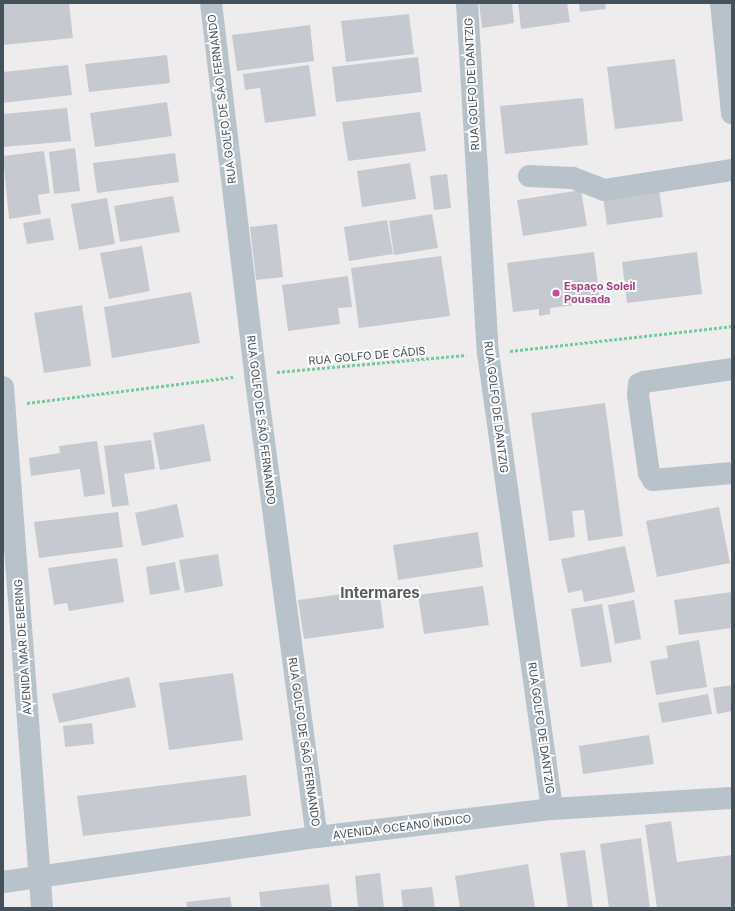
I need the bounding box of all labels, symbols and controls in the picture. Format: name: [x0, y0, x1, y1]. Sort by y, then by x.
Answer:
street label: RUA GOLFO DE SÃO FERNANDO: [205, 13, 239, 185]
street label: RUA GOLFO DE DANTZIG: [462, 17, 482, 151]
place label: Espaço Soleil Pousada: [564, 280, 636, 306]
marker: Espaço Soleil Pousada: [551, 288, 561, 298]
street label: RUA GOLFO DE SÃO FERNANDO: [244, 334, 278, 506]
street label: RUA GOLFO DE DANTZIG: [481, 340, 511, 474]
street label: RUA GOLFO DE CÁDIS: [308, 344, 426, 368]
street label: AVENIDA MAR DE BERING: [12, 579, 34, 715]
district label: Intermares: [340, 584, 420, 602]
street label: RUA GOLFO DE SÃO FERNANDO: [286, 657, 322, 827]
street label: RUA GOLFO DE DANTZIG: [525, 661, 557, 795]
street label: AVENIDA OCEANO ÍNDICO: [332, 812, 472, 842]

